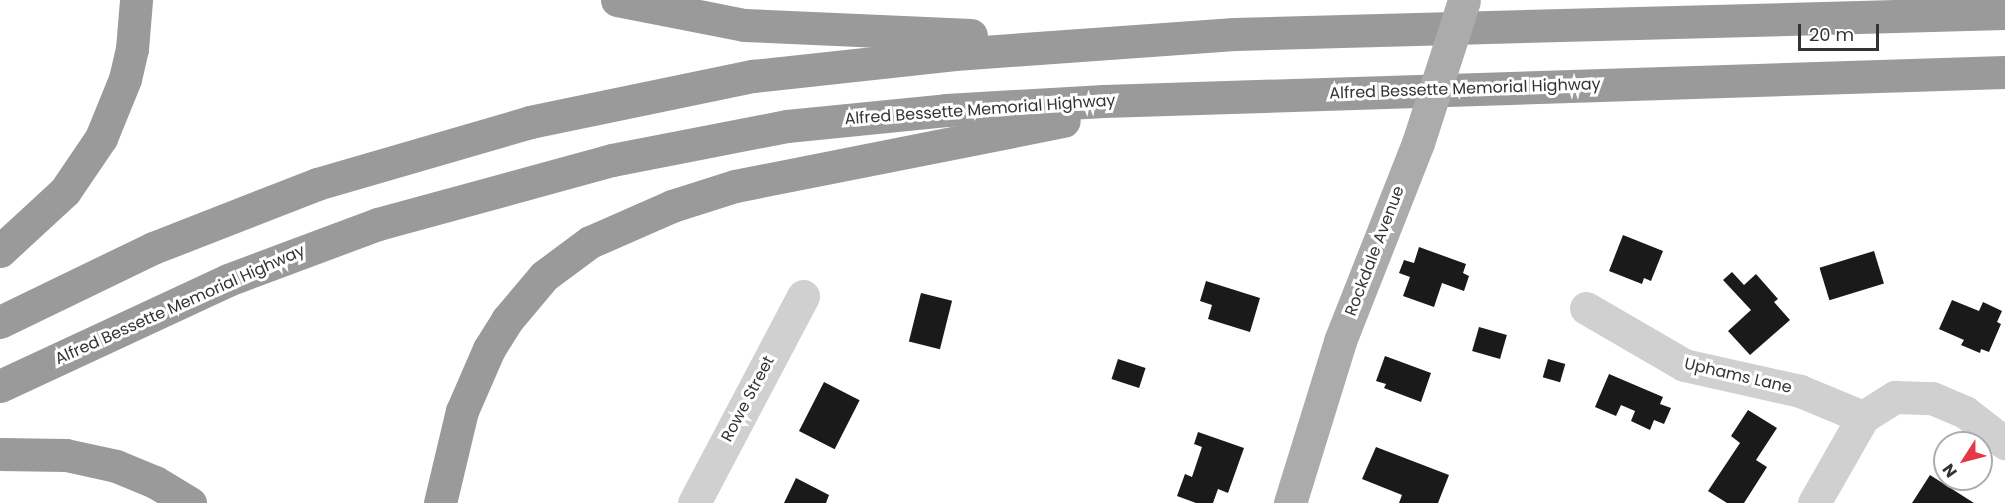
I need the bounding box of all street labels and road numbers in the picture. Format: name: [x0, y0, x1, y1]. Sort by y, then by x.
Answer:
street label: Alfred Bessette Memorial Highway: [1329, 75, 1601, 103]
street label: Alfred Bessette Memorial Highway: [844, 91, 1116, 129]
street label: Rockdale Avenue: [1341, 183, 1409, 319]
street label: Alfred Bessette Memorial Highway: [52, 241, 308, 369]
street label: Rowe Street: [717, 353, 779, 445]
street label: Uphams Lane: [1682, 354, 1794, 398]

